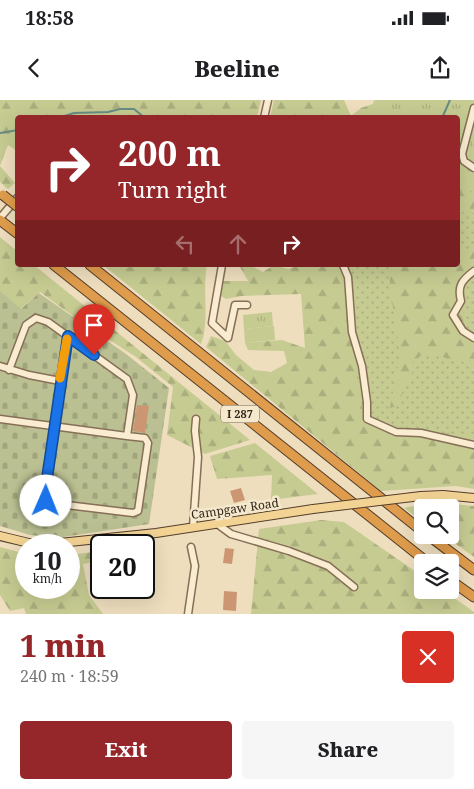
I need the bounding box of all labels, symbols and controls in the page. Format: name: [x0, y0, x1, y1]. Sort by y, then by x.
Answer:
text: 18:58: [25, 5, 74, 31]
text: Beeline: [194, 53, 280, 83]
icon: back: [20, 54, 48, 82]
icon: share: [426, 54, 454, 82]
text: 200 m: [118, 129, 221, 176]
icon: right: [35, 135, 100, 200]
text: Turn right: [118, 174, 227, 204]
icon: left: [171, 230, 199, 258]
icon: ahead: [224, 230, 252, 258]
icon: right: [277, 230, 305, 258]
pin: [73, 304, 115, 355]
icon: arrive: [80, 311, 108, 339]
road number: I 287: [221, 406, 259, 422]
position arrow: [19, 474, 71, 526]
street label: Campgaw Road: [190, 494, 281, 523]
map controls: [414, 499, 459, 599]
button: search: [414, 499, 459, 544]
speed limit sign: 20: [90, 534, 155, 599]
text: 10: [33, 543, 62, 577]
button: layers: [414, 554, 459, 599]
text: km/h: [33, 570, 62, 587]
text: 1 min: [20, 625, 106, 666]
button: close: [402, 631, 454, 683]
text: 240 m · 18:59: [20, 665, 119, 687]
button: Exit: [20, 721, 232, 779]
button: Share: [242, 721, 454, 779]

